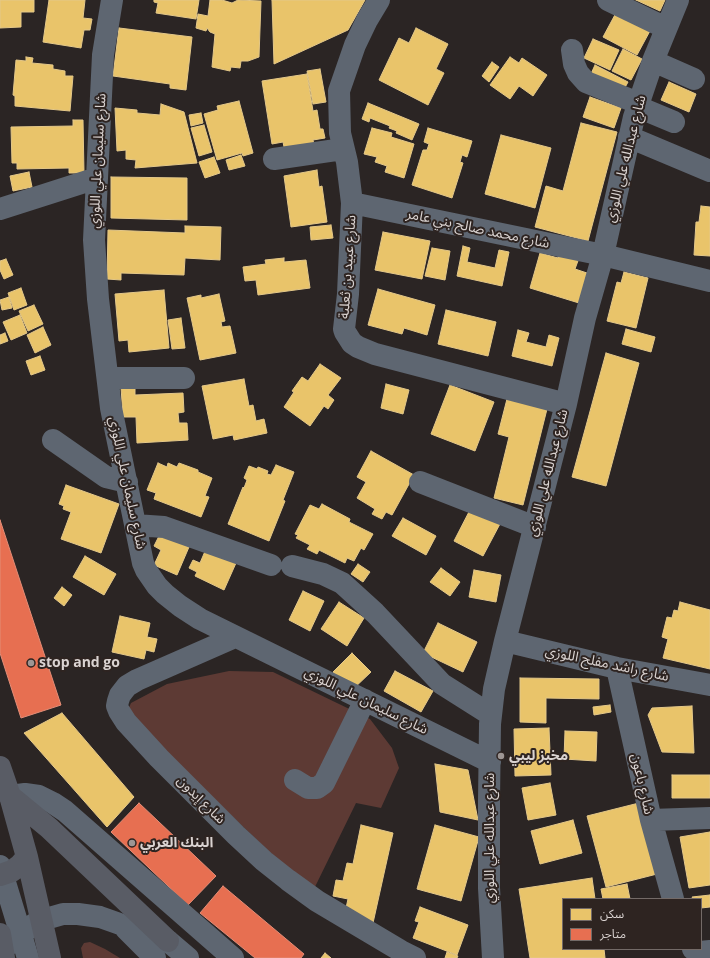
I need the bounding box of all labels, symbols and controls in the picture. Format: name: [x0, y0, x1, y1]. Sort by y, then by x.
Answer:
street label: شارع سليمان علي اللوزي: [86, 93, 110, 229]
street label: شارع عبدالله علي اللوزي: [602, 94, 650, 224]
street label: شارع محمد صالح بني عامر: [405, 206, 551, 252]
street label: شارع عبيد بن ثعلبة: [336, 215, 360, 319]
street label: شارع عبدالله علي اللوزي: [524, 408, 572, 538]
street label: شارع سليمان علي اللوزي: [105, 415, 149, 551]
street label: شارع راشد مفلح اللوزي: [544, 643, 670, 685]
place label: stop and go: [39, 655, 120, 671]
marker: stop and go: [26, 658, 36, 668]
street label: شارع سليمان علي اللوزي: [301, 664, 431, 738]
place label: مخبز ليبي: [509, 748, 568, 764]
marker: مخبز ليبي: [496, 751, 506, 761]
street label: شارع باعون: [627, 752, 657, 816]
street label: شارع إيدون: [173, 772, 229, 828]
street label: شارع عبدالله علي اللوزي: [482, 773, 498, 903]
place label: البنك العربي: [140, 835, 213, 851]
marker: البنك العربي: [127, 838, 137, 848]
legend: [562, 898, 702, 950]
text: سكن: [600, 905, 624, 922]
text: متاجر: [600, 925, 626, 942]

